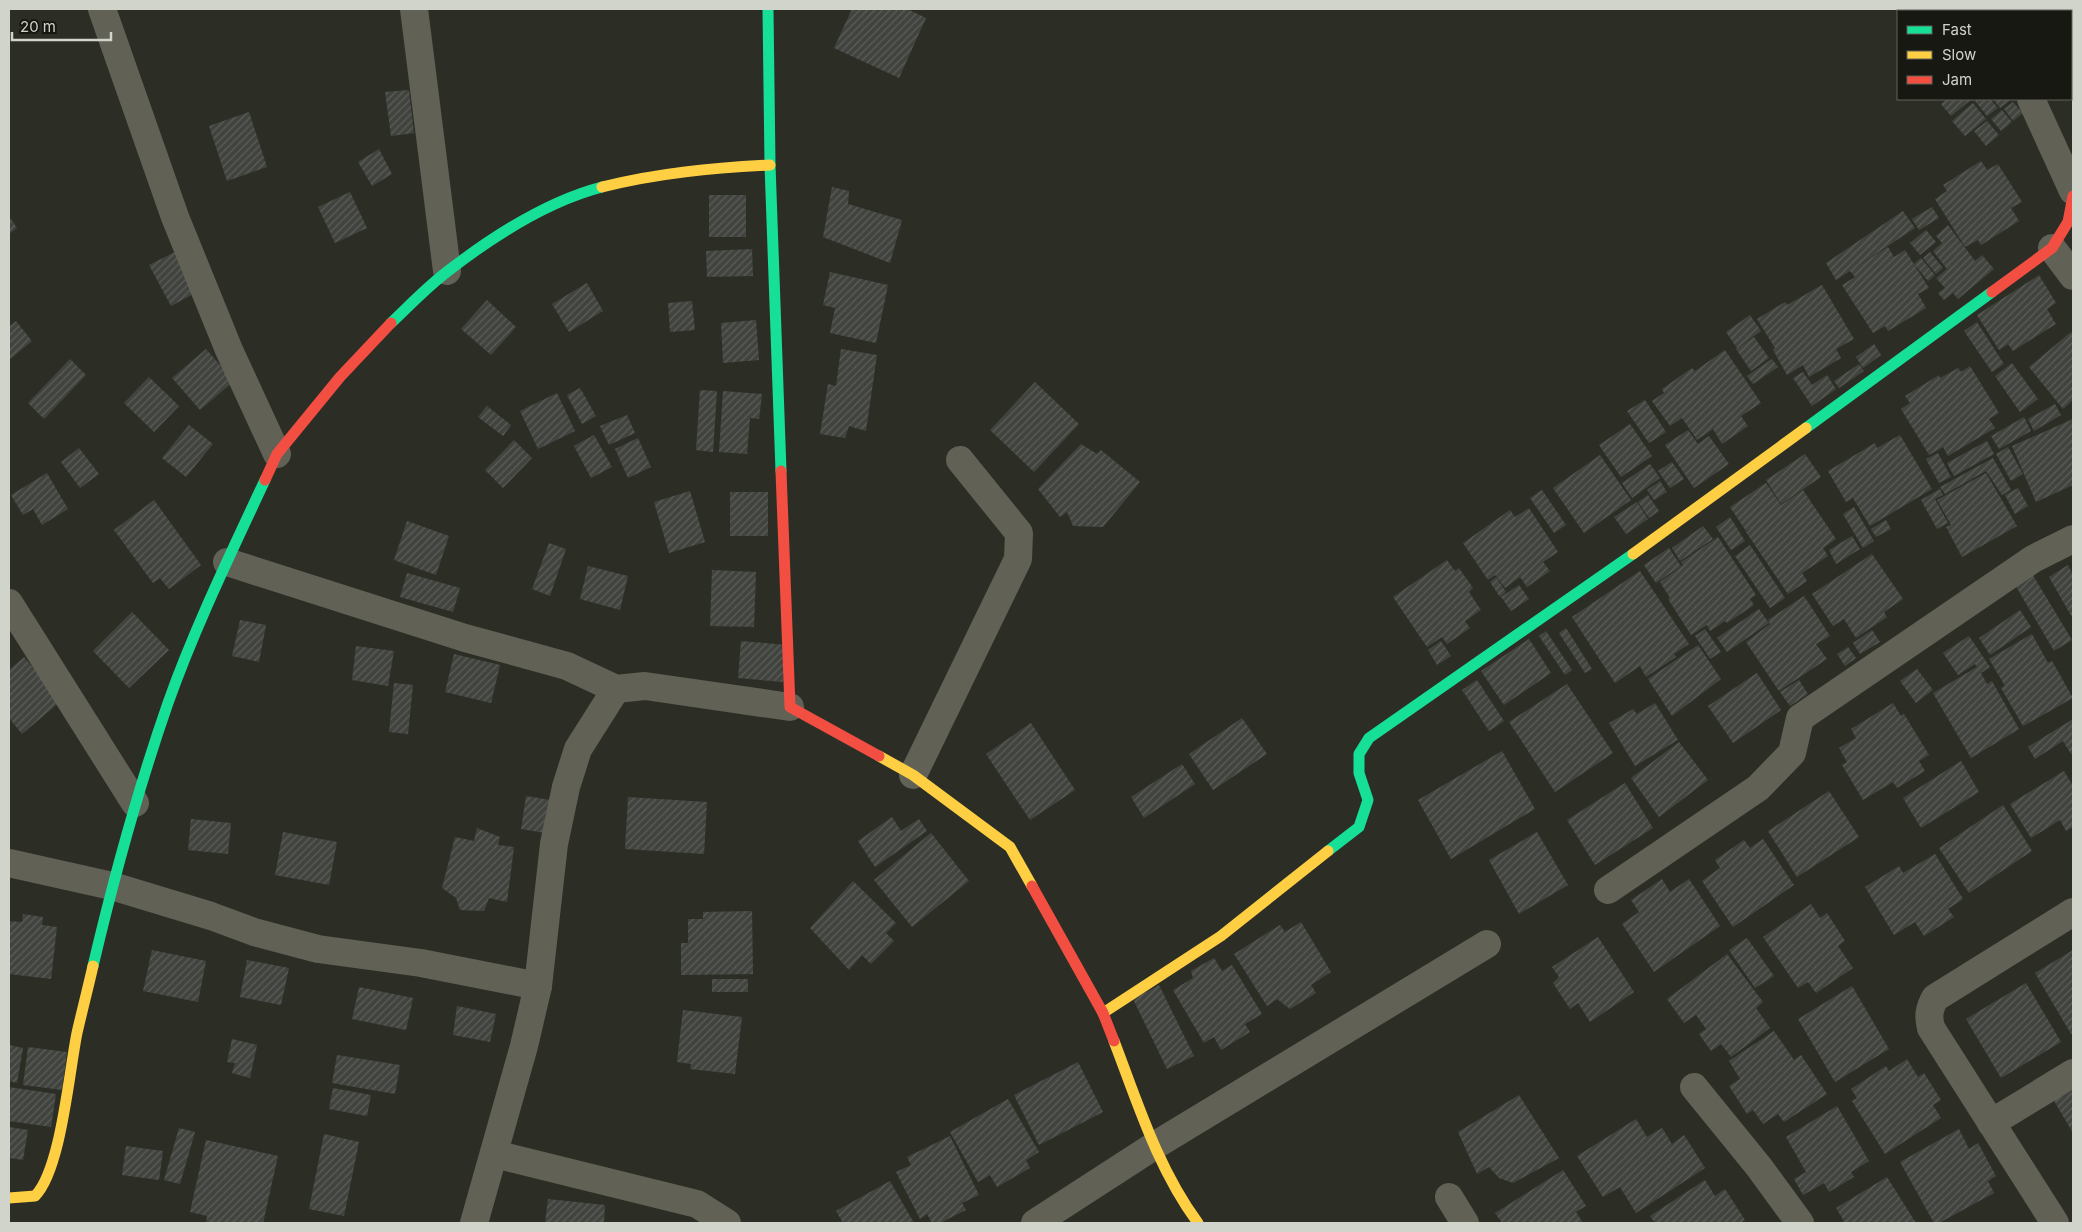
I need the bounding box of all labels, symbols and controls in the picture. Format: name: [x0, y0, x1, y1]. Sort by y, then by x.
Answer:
scale bar: [12, 10, 111, 42]
legend: [1897, 10, 2072, 100]
text: 20 m: [20, 17, 56, 36]
text: Fast: [1942, 20, 1972, 39]
text: Slow: [1942, 45, 1976, 64]
text: Jam: [1942, 70, 1972, 89]

